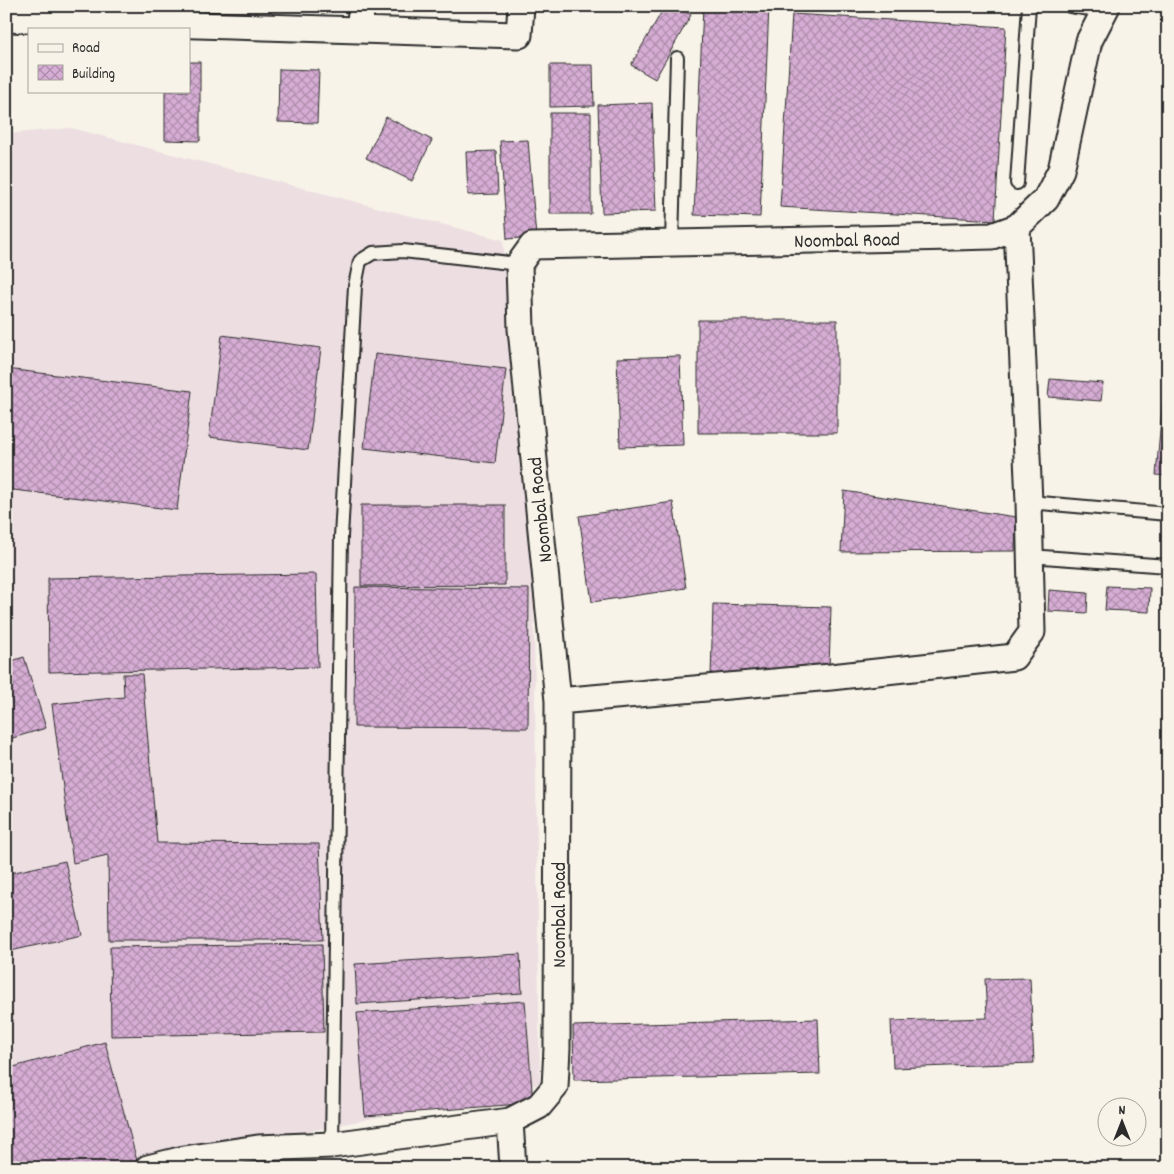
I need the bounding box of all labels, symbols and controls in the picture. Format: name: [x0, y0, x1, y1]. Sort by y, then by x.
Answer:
legend: [28, 28, 190, 92]
text: Road: [72, 38, 100, 60]
text: Building: [72, 64, 115, 86]
street label: Noombal Road: [794, 227, 900, 257]
street label: Noombal Road: [523, 455, 561, 564]
street label: Noombal Road: [547, 862, 575, 968]
north arrow: [1096, 1096, 1146, 1146]
text: N: [1119, 1101, 1126, 1121]

